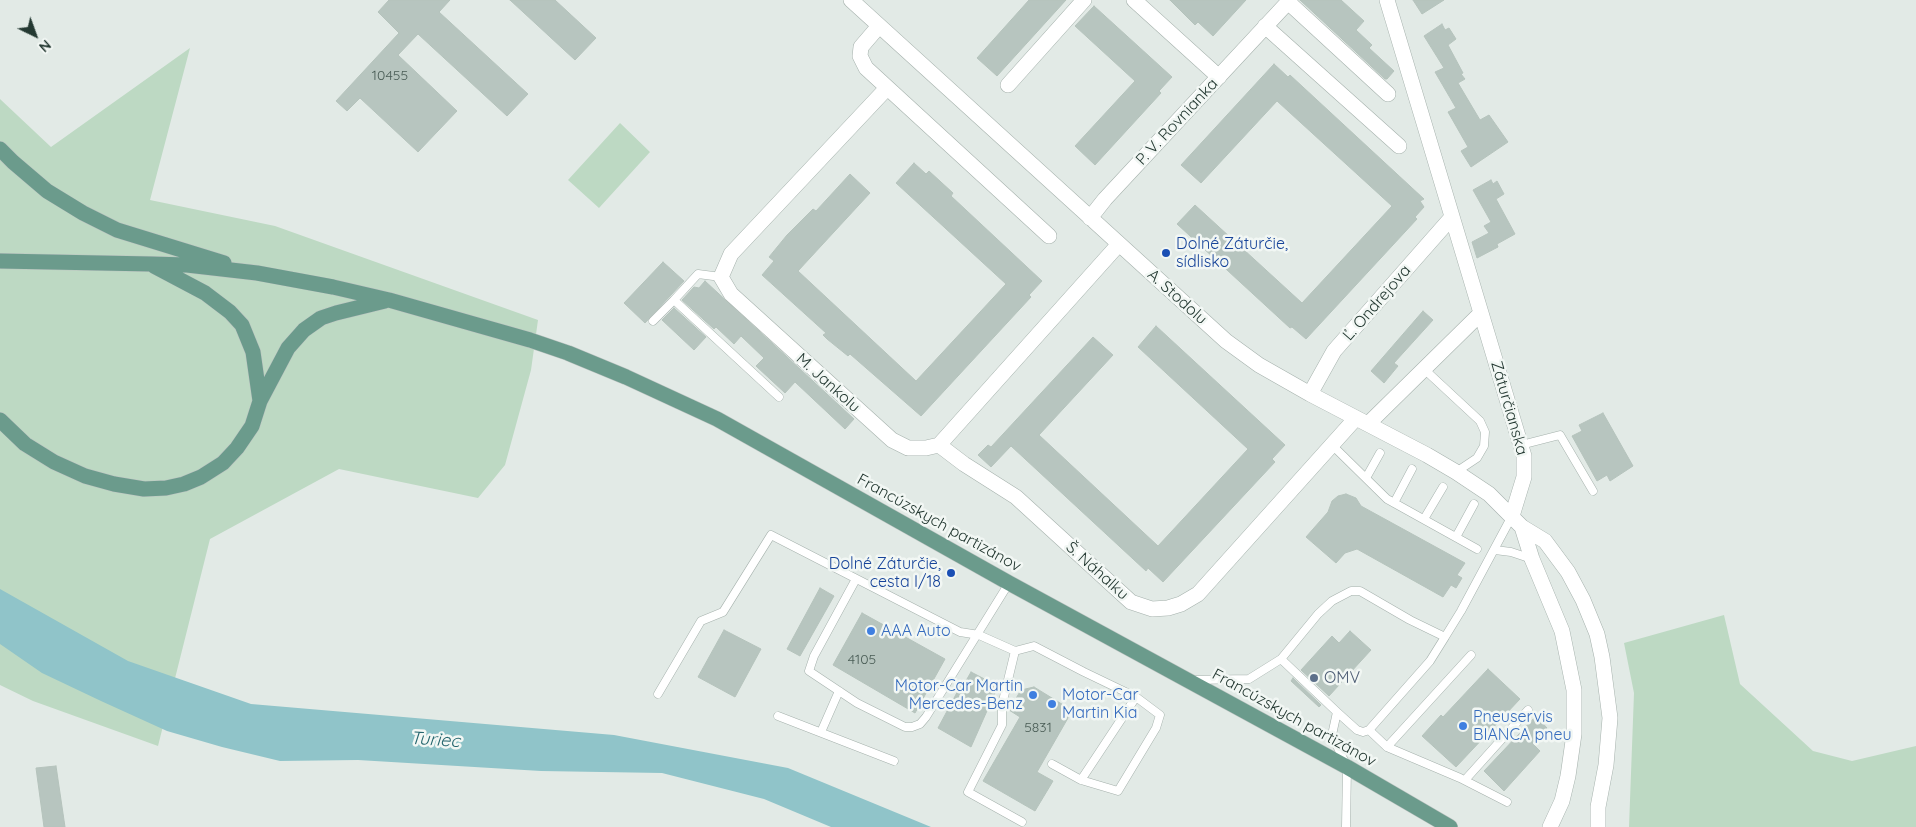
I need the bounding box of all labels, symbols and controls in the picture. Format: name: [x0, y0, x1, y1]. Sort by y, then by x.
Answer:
north arrow: [10, 10, 60, 60]
text: N: [35, 36, 55, 56]
house number: 10455: [372, 68, 408, 84]
street label: P. V. Rovnianka: [1132, 75, 1222, 169]
place label: Dolné Záturčie, sídlisko: [1176, 234, 1288, 272]
marker: Dolné Záturčie, sídlisko: [1160, 247, 1172, 259]
street label: Ľ. Ondrejova: [1339, 261, 1415, 345]
street label: A. Stodolu: [1143, 265, 1211, 329]
street label: M. Jankolu: [792, 349, 864, 417]
street label: Záturčianska: [1486, 359, 1532, 457]
street label: Francúzskych partizánov: [854, 470, 1024, 576]
street label: Š. Náhalku: [1062, 538, 1132, 604]
place label: Dolné Záturčie, cesta I/18: [829, 554, 941, 592]
marker: Dolné Záturčie, cesta I/18: [945, 567, 957, 579]
place label: AAA Auto: [881, 621, 951, 641]
marker: AAA Auto: [865, 625, 877, 637]
house number: 4105: [848, 652, 876, 668]
street label: Francúzskych partizánov: [1209, 665, 1379, 771]
place label: OMV: [1324, 668, 1360, 688]
marker: OMV: [1308, 672, 1320, 684]
place label: Motor-Car Martin Mercedes-Benz: [895, 676, 1023, 714]
place label: Motor-Car Martin Kia: [1062, 685, 1139, 723]
marker: Motor-Car Martin Mercedes-Benz: [1027, 689, 1039, 701]
marker: Motor-Car Martin Kia: [1046, 698, 1058, 710]
place label: Pneuservis BIANCA pneu: [1473, 707, 1572, 745]
house number: 5831: [1024, 720, 1052, 736]
marker: Pneuservis BIANCA pneu: [1457, 720, 1469, 732]
water label: Turiec: [410, 728, 460, 752]

